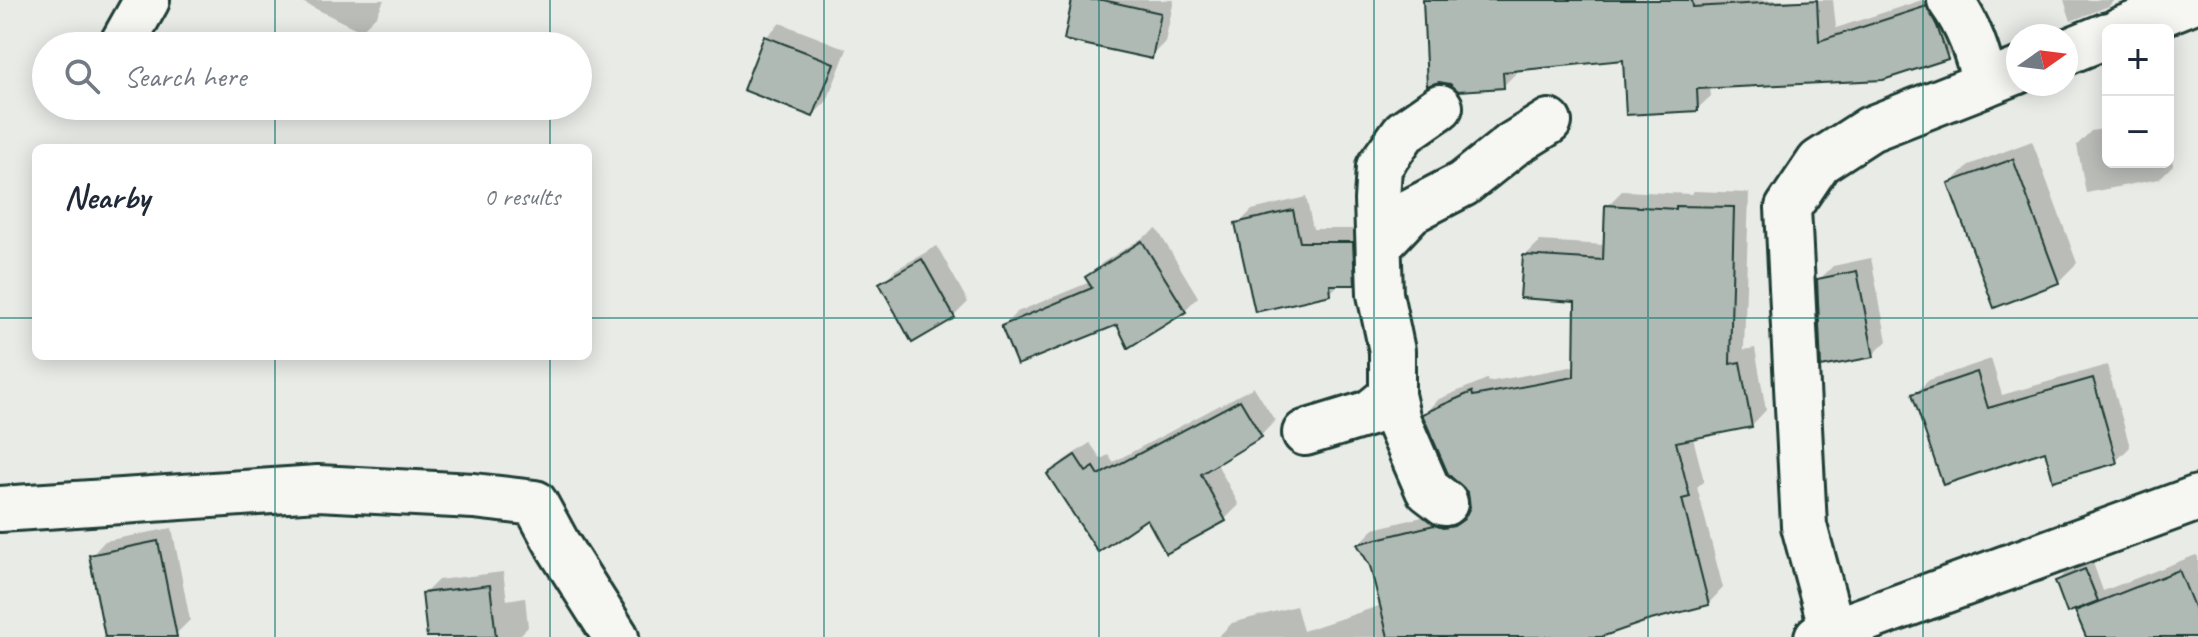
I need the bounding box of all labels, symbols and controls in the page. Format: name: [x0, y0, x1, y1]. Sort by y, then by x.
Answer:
north arrow: [2006, 24, 2078, 96]
map controls: [2102, 24, 2174, 168]
button: +: [2102, 24, 2174, 96]
search box: [32, 32, 592, 120]
icon: search: [60, 54, 104, 98]
text: Search here: [124, 57, 246, 95]
button: −: [2102, 96, 2174, 168]
text: Nearby: [64, 175, 150, 218]
text: 0 results: [484, 180, 560, 213]

